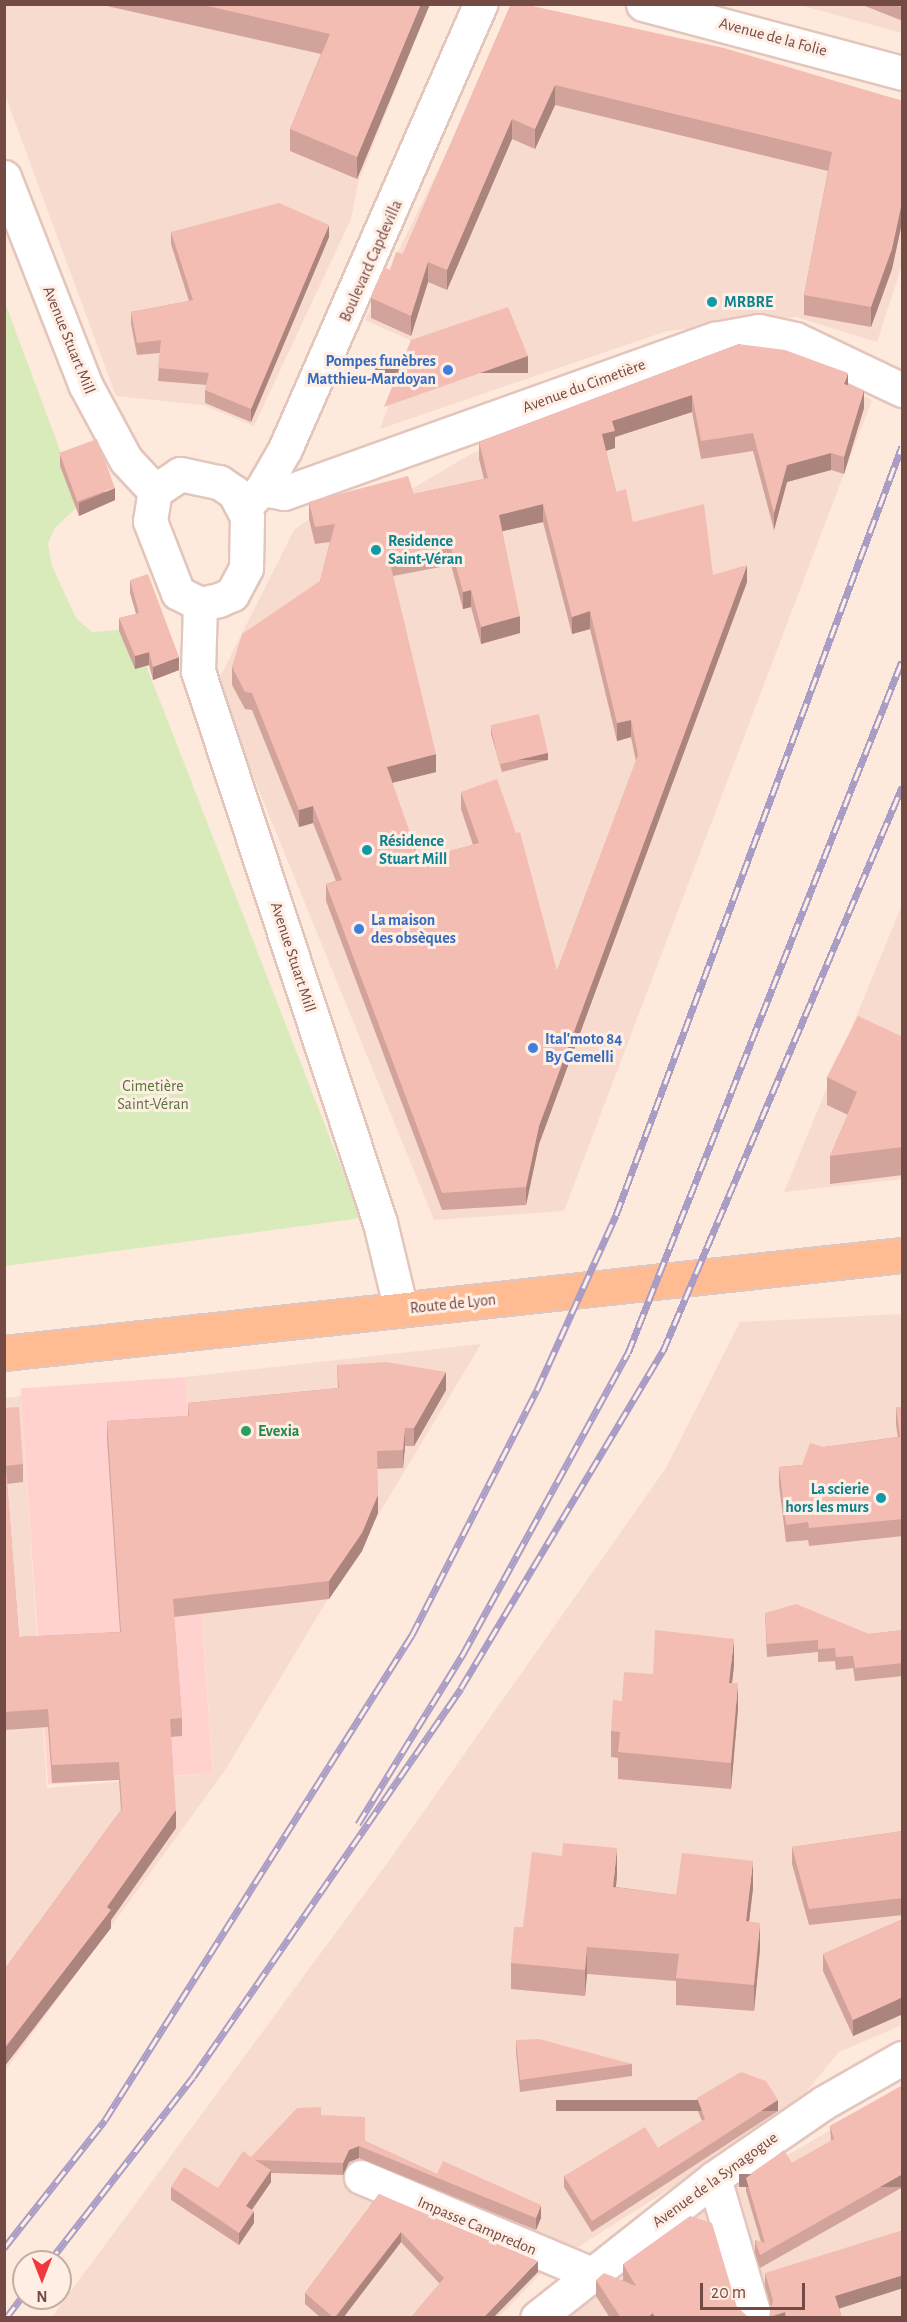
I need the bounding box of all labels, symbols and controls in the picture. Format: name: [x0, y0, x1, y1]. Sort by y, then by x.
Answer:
street label: Avenue de la Folie: [717, 13, 829, 61]
street label: Boulevard Capdevilla: [336, 197, 406, 325]
street label: Avenue Stuart Mill: [39, 283, 99, 397]
place label: MRBRE: [724, 292, 773, 312]
marker: MRBRE: [705, 295, 719, 309]
place label: Pompes funèbres Matthieu-Mardoyan: [307, 351, 436, 389]
street label: Avenue du Cimetière: [520, 355, 648, 417]
marker: Pompes funèbres Matthieu-Mardoyan: [441, 363, 455, 377]
place label: Residence Saint-Véran: [388, 531, 463, 569]
marker: Residence Saint-Véran: [369, 543, 383, 557]
place label: Résidence Stuart Mill: [379, 831, 447, 869]
marker: Résidence Stuart Mill: [360, 843, 374, 857]
street label: Avenue Stuart Mill: [266, 900, 320, 1014]
place label: La maison des obsèques: [371, 910, 456, 948]
marker: La maison des obsèques: [352, 922, 366, 936]
place label: Ital'moto 84 By Gemelli: [545, 1029, 622, 1067]
marker: Ital'moto 84 By Gemelli: [526, 1041, 540, 1055]
park label: Cimetière Saint-Véran: [117, 1076, 189, 1114]
street label: Route de Lyon: [409, 1290, 497, 1318]
place label: Evexia: [258, 1421, 300, 1441]
marker: Evexia: [239, 1424, 253, 1438]
place label: La scierie hors les murs: [785, 1479, 869, 1517]
marker: La scierie hors les murs: [874, 1491, 888, 1505]
street label: Avenue de la Synagogue: [649, 2128, 781, 2232]
street label: Impasse Campredon: [415, 2192, 539, 2260]
north arrow: [12, 2250, 72, 2310]
scale bar: [703, 2271, 808, 2309]
text: 20 m: [711, 2284, 746, 2302]
text: N: [36, 2288, 48, 2304]

